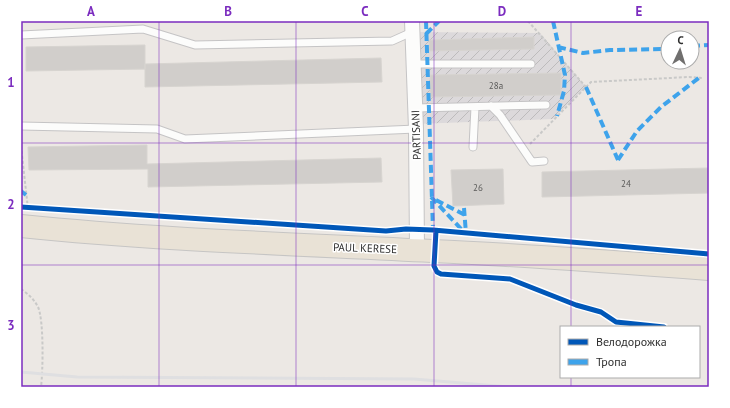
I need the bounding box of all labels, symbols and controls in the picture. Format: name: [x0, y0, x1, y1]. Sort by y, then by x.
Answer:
text: A: [87, 3, 95, 20]
text: B: [224, 3, 232, 20]
text: C: [361, 3, 369, 20]
text: D: [498, 3, 506, 20]
text: E: [636, 3, 643, 20]
north arrow: [660, 30, 700, 70]
text: С: [677, 33, 684, 47]
text: 1: [7, 74, 15, 91]
house number: 28a: [489, 80, 503, 91]
street label: PARTISANI: [408, 110, 424, 160]
house number: 24: [621, 178, 631, 189]
house number: 26: [473, 182, 483, 193]
text: 2: [7, 196, 15, 213]
street label: PAUL KERESE: [333, 240, 397, 256]
text: 3: [7, 317, 15, 334]
legend: [560, 326, 700, 378]
text: Велодорожка: [596, 334, 667, 349]
text: Тропа: [596, 354, 627, 369]

